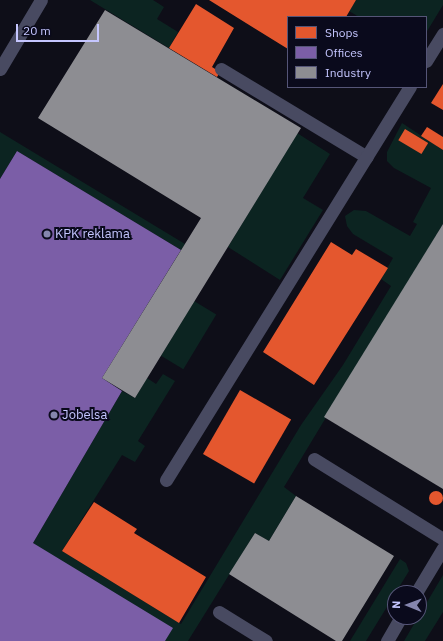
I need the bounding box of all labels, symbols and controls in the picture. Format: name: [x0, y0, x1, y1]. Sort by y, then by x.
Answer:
scale bar: [18, 16, 101, 42]
legend: [287, 16, 427, 88]
text: 20 m: [23, 23, 51, 38]
text: Shops: [325, 25, 358, 40]
text: Offices: [325, 45, 363, 60]
text: Industry: [325, 65, 371, 80]
place label: KPK reklama: [55, 226, 130, 242]
marker: KPK reklama: [42, 229, 52, 239]
place label: Jobelsa: [62, 407, 107, 423]
marker: Jobelsa: [49, 410, 59, 420]
north arrow: [387, 585, 427, 625]
text: N: [389, 601, 403, 609]

